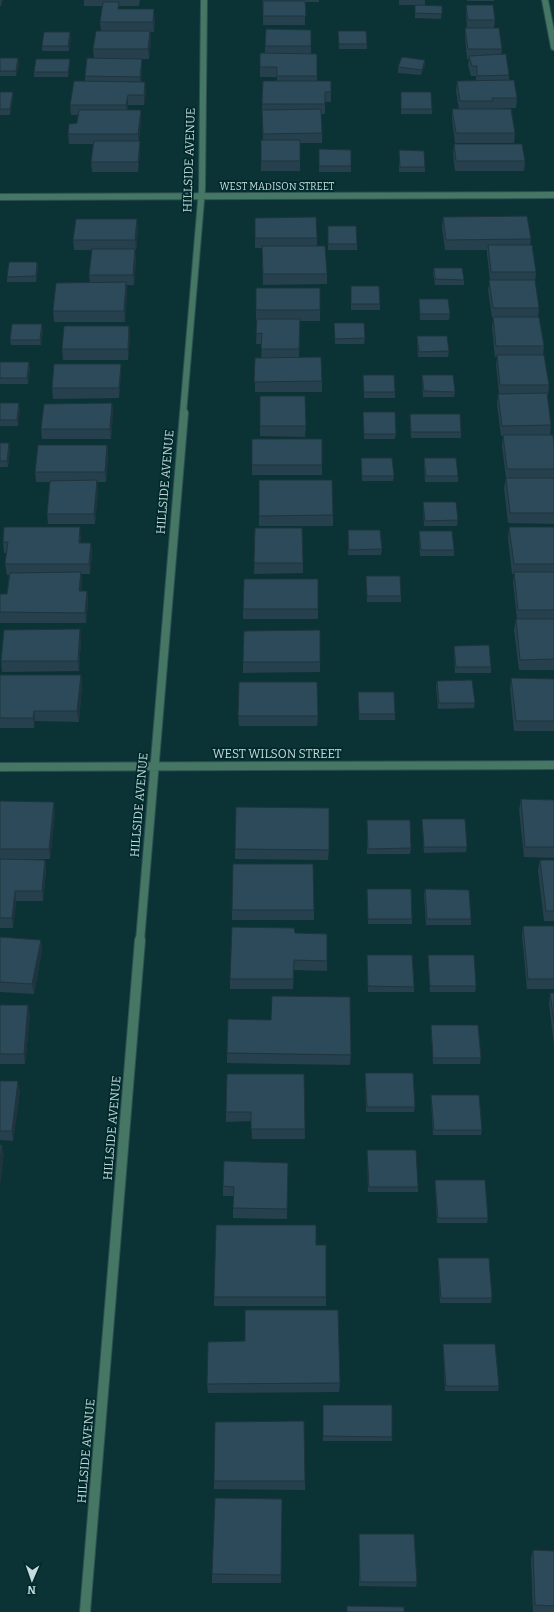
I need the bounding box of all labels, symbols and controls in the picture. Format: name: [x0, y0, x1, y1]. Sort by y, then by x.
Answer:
street label: HILLSIDE AVENUE: [180, 107, 198, 213]
street label: WEST MADISON STREET: [220, 181, 335, 193]
street label: HILLSIDE AVENUE: [153, 429, 177, 535]
street label: WEST WILSON STREET: [213, 747, 341, 761]
street label: HILLSIDE AVENUE: [127, 752, 151, 858]
street label: HILLSIDE AVENUE: [100, 1075, 124, 1181]
street label: HILLSIDE AVENUE: [74, 1398, 98, 1504]
north arrow: [12, 1560, 52, 1600]
text: N: [27, 1583, 36, 1596]

